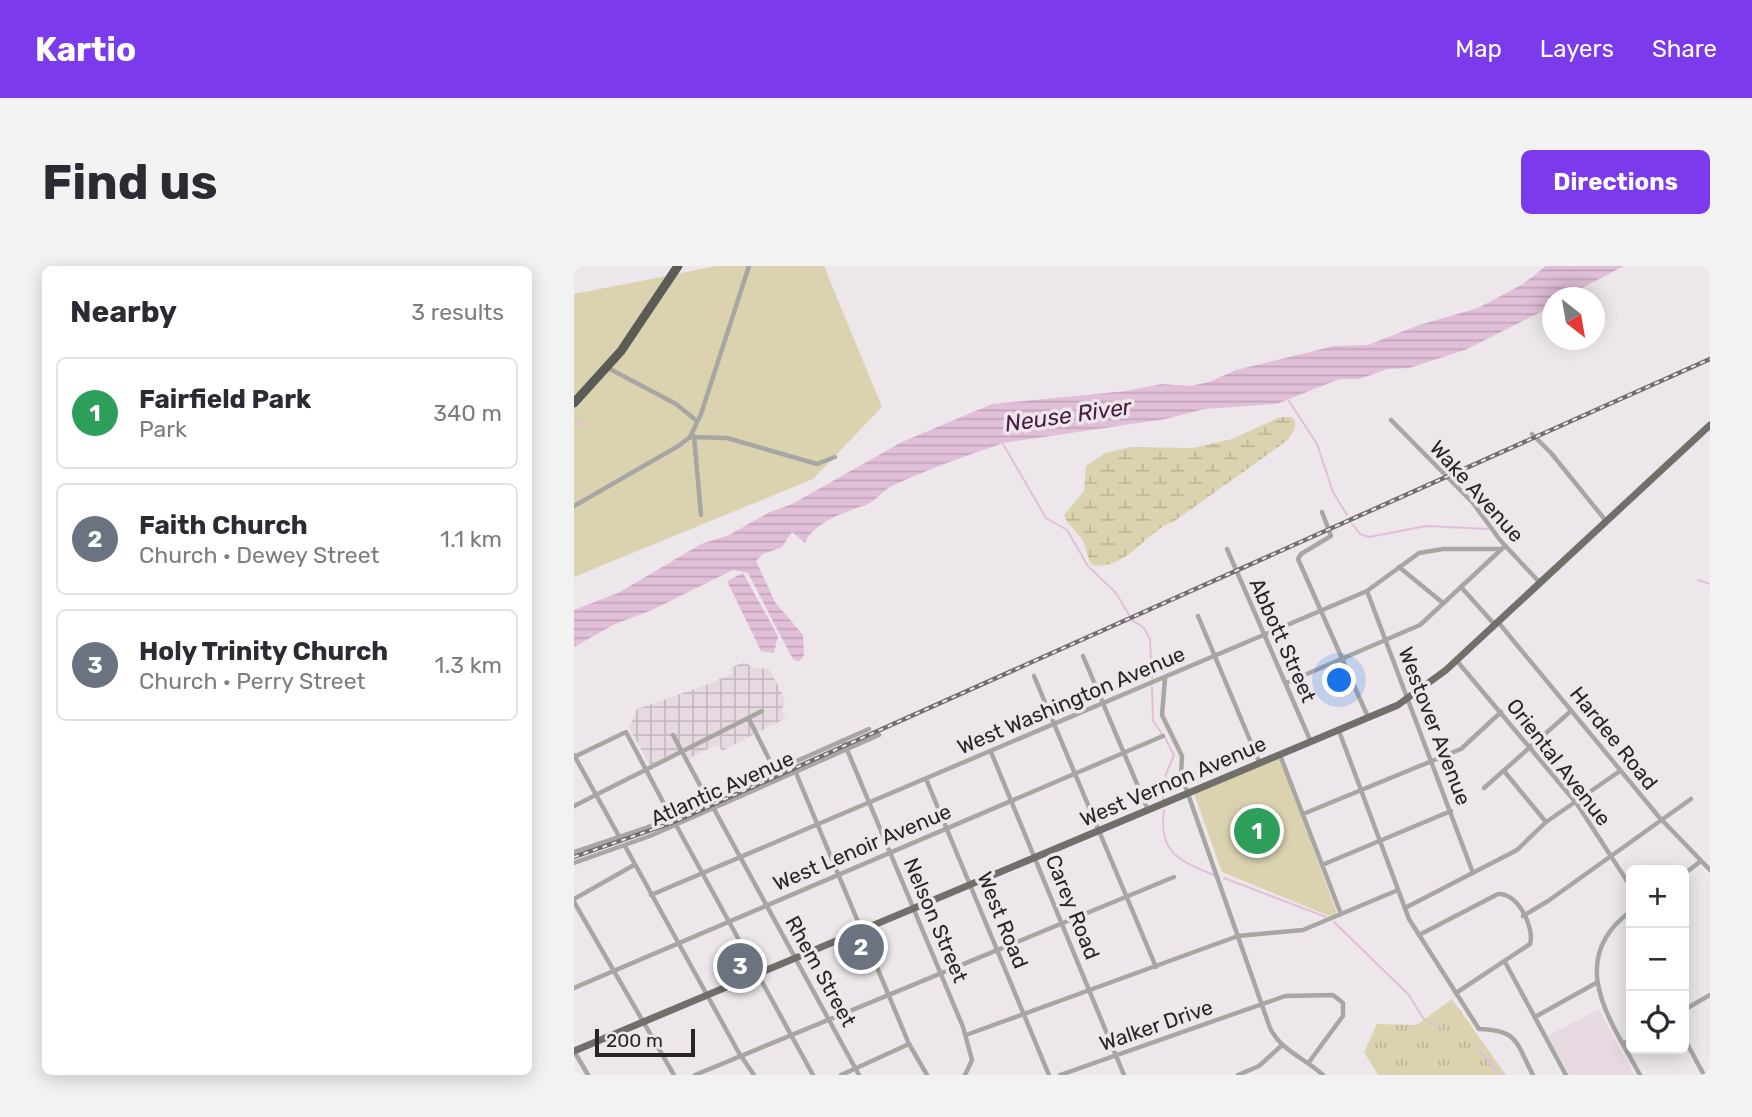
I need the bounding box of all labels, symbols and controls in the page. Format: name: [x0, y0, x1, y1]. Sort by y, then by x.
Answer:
text: Kartio: [35, 30, 136, 69]
text: Map: [1455, 35, 1502, 63]
text: Layers: [1540, 35, 1614, 63]
text: Share: [1652, 35, 1717, 63]
button: Directions: [1521, 150, 1710, 214]
text: Find us: [42, 153, 218, 211]
north arrow: [1542, 287, 1605, 350]
text: Nearby: [70, 294, 177, 330]
text: 3 results: [411, 298, 504, 326]
text: Fairfield Park: [139, 384, 311, 415]
water label: Neuse River: [1003, 392, 1134, 438]
text: 1: [89, 399, 101, 427]
text: 340 m: [433, 399, 502, 427]
text: Park: [139, 415, 187, 443]
street label: Wake Avenue: [1425, 435, 1529, 547]
text: Faith Church: [139, 510, 308, 541]
text: 2: [88, 525, 102, 553]
text: 1.1 km: [440, 525, 502, 553]
text: Church · Dewey Street: [139, 541, 379, 569]
street label: Abbott Street: [1244, 574, 1322, 706]
text: Holy Trinity Church: [139, 636, 388, 667]
street label: West Washington Avenue: [953, 641, 1189, 759]
street label: Westover Avenue: [1393, 643, 1477, 809]
text: 3: [87, 651, 103, 679]
text: 1.3 km: [435, 651, 502, 679]
your location: [1322, 663, 1356, 697]
text: Church · Perry Street: [139, 667, 365, 695]
street label: Hardee Road: [1565, 681, 1663, 795]
street label: Oriental Avenue: [1502, 693, 1616, 831]
street label: West Vernon Avenue: [1076, 730, 1270, 832]
street label: Atlantic Avenue: [647, 745, 797, 831]
street label: West Lenoir Avenue: [769, 798, 955, 896]
pin: 1: [1234, 805, 1280, 857]
street label: Carey Road: [1041, 851, 1105, 963]
street label: Nelson Street: [899, 854, 973, 986]
map controls: [1626, 865, 1689, 1054]
button: +: [1626, 865, 1689, 928]
street label: West Road: [972, 868, 1034, 972]
street label: Rhem Street: [780, 911, 862, 1031]
pin: 2: [838, 921, 884, 973]
button: −: [1626, 928, 1689, 991]
pin: 3: [717, 940, 763, 992]
button: locate: [1626, 991, 1689, 1054]
street label: Walker Drive: [1096, 994, 1216, 1056]
scale bar: [595, 1026, 695, 1058]
text: 200 m: [606, 1029, 663, 1052]

